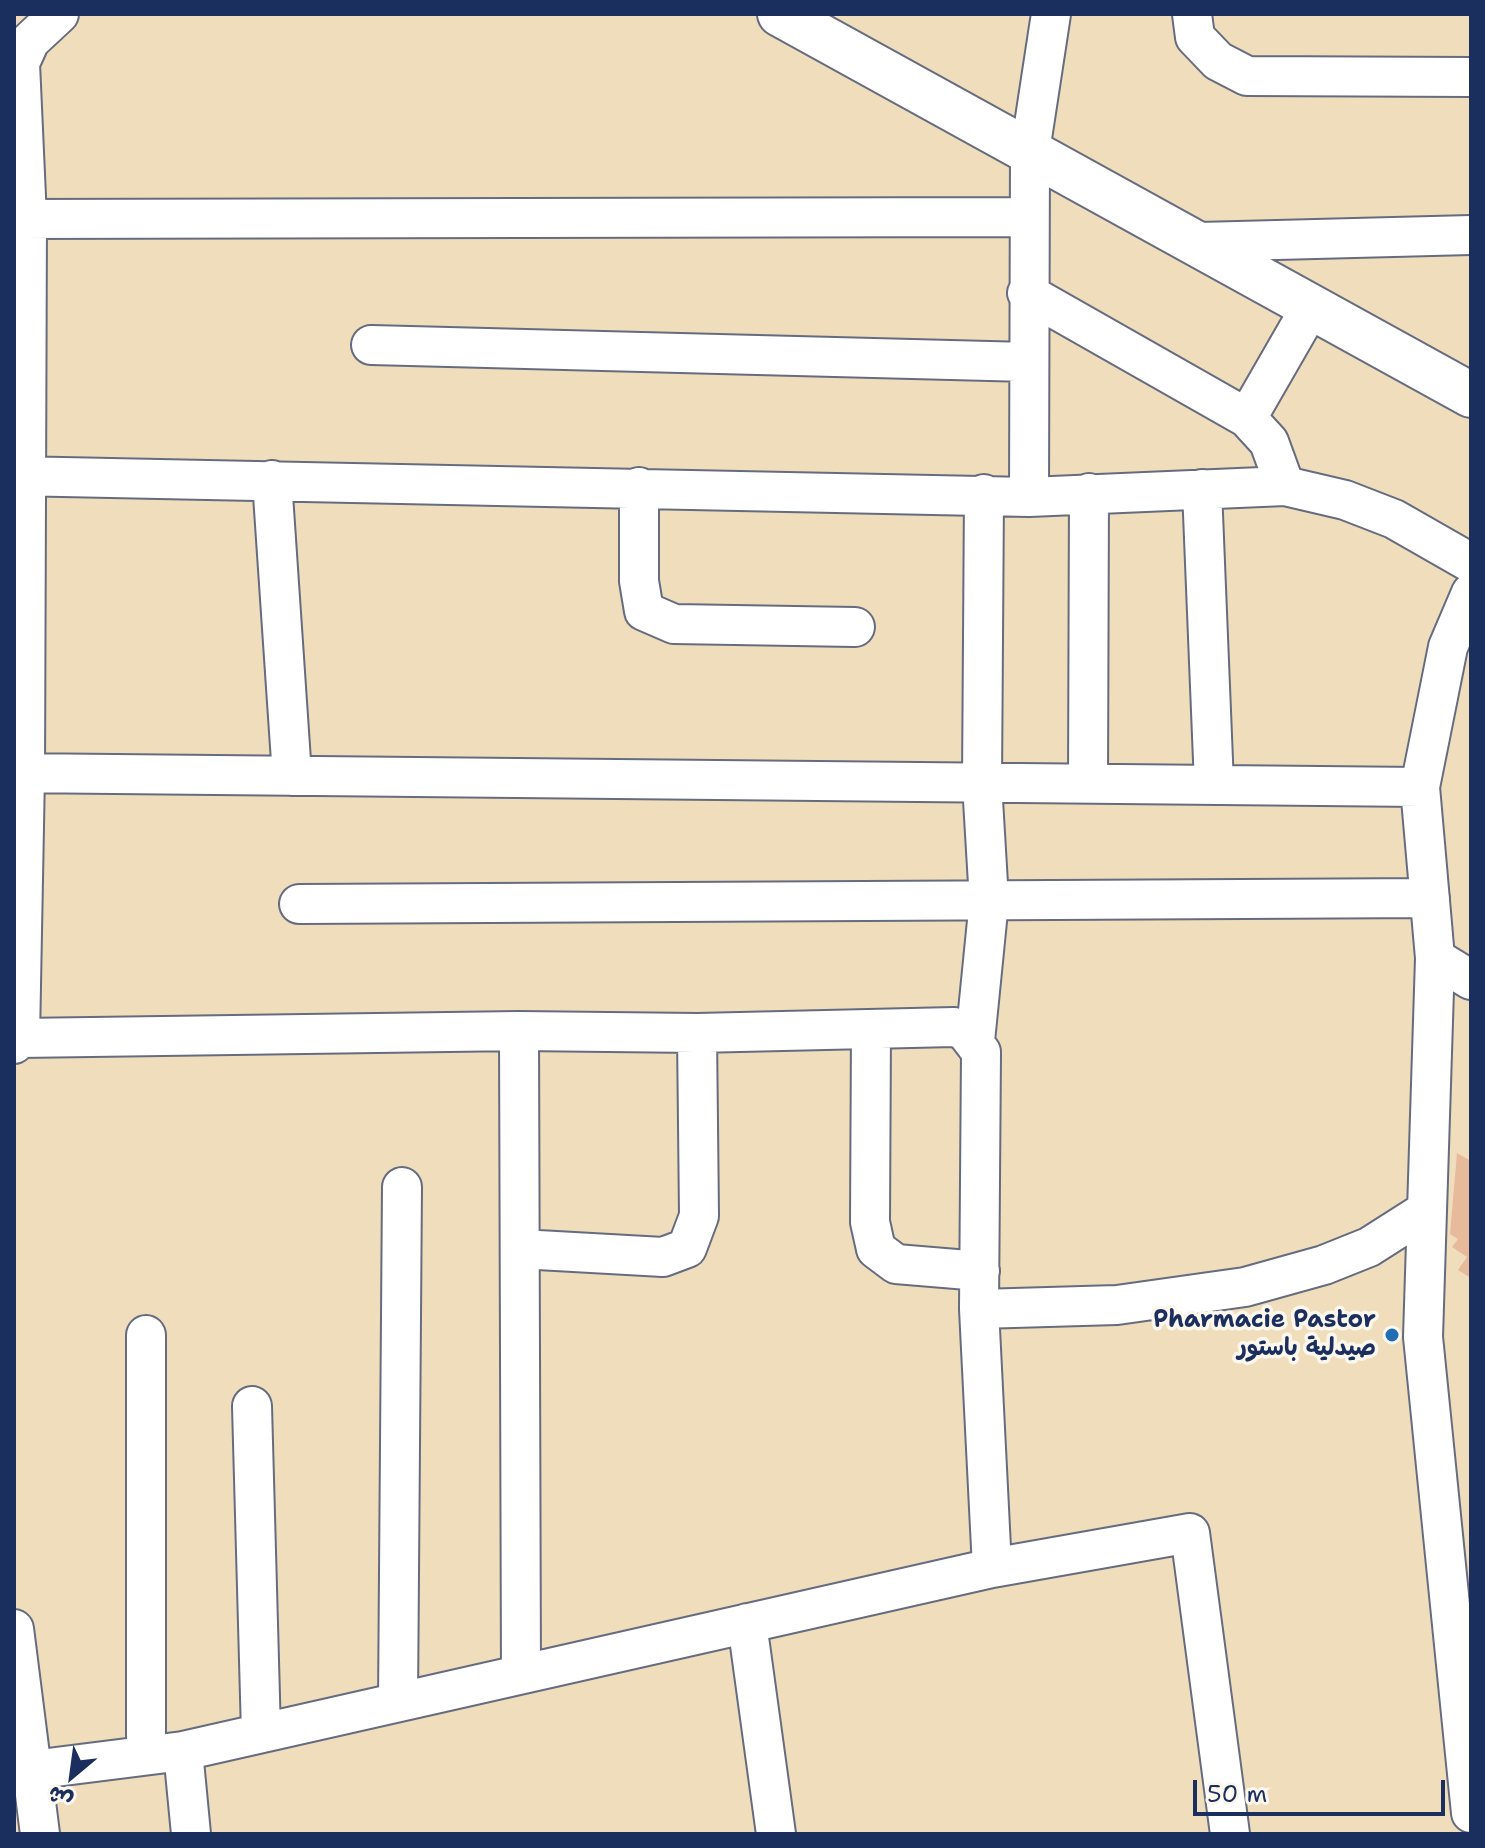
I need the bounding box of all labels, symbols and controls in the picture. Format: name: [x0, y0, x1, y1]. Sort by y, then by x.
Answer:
place label: Pharmacie Pastor صيدلية باستور: [1153, 1307, 1376, 1363]
marker: Pharmacie Pastor صيدلية باستور: [1383, 1326, 1401, 1344]
north arrow: [32, 1736, 112, 1816]
scale bar: [1197, 1764, 1449, 1814]
text: 50 m: [1207, 1778, 1267, 1810]
text: ش: [43, 1779, 78, 1816]

